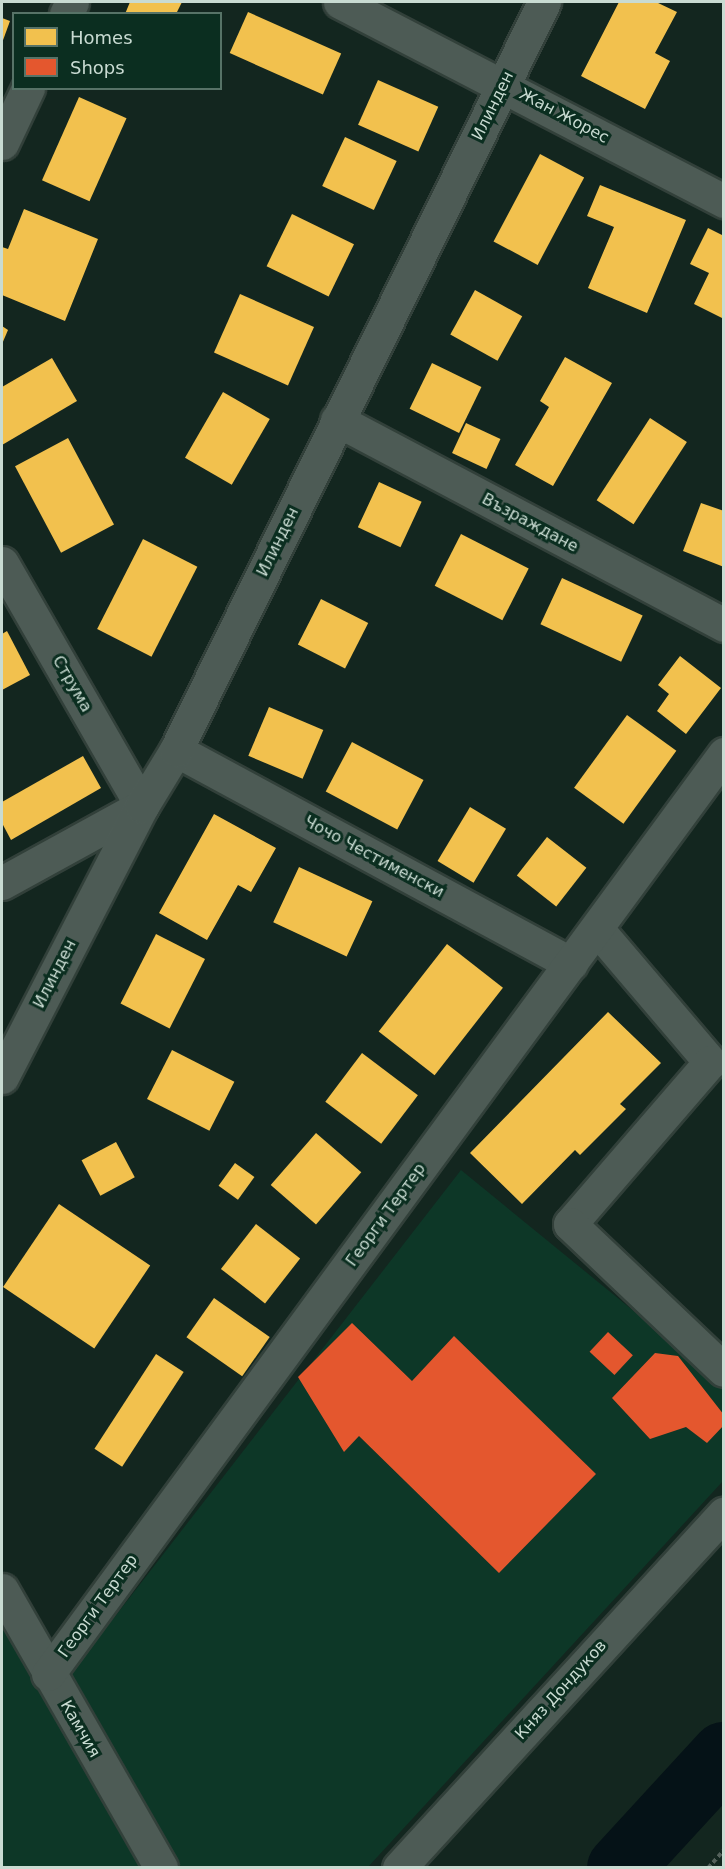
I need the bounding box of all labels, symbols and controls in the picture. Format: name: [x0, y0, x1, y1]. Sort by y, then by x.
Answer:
legend: [12, 12, 222, 90]
text: Homes: [70, 27, 133, 48]
text: Shops: [70, 57, 125, 78]
street label: Илинден: [468, 68, 518, 144]
street label: Жан Жорес: [516, 84, 612, 148]
street label: Възраждане: [479, 490, 581, 556]
street label: Илинден: [253, 504, 303, 580]
street label: Струма: [48, 652, 96, 716]
street label: Чочо Честименски: [301, 812, 447, 902]
street label: Илинден: [30, 936, 80, 1012]
street label: Георги Тертер: [342, 1160, 430, 1270]
street label: Георги Тертер: [54, 1551, 142, 1661]
street label: Княз Дондуков: [511, 1636, 611, 1744]
street label: Камчия: [56, 1697, 104, 1761]

